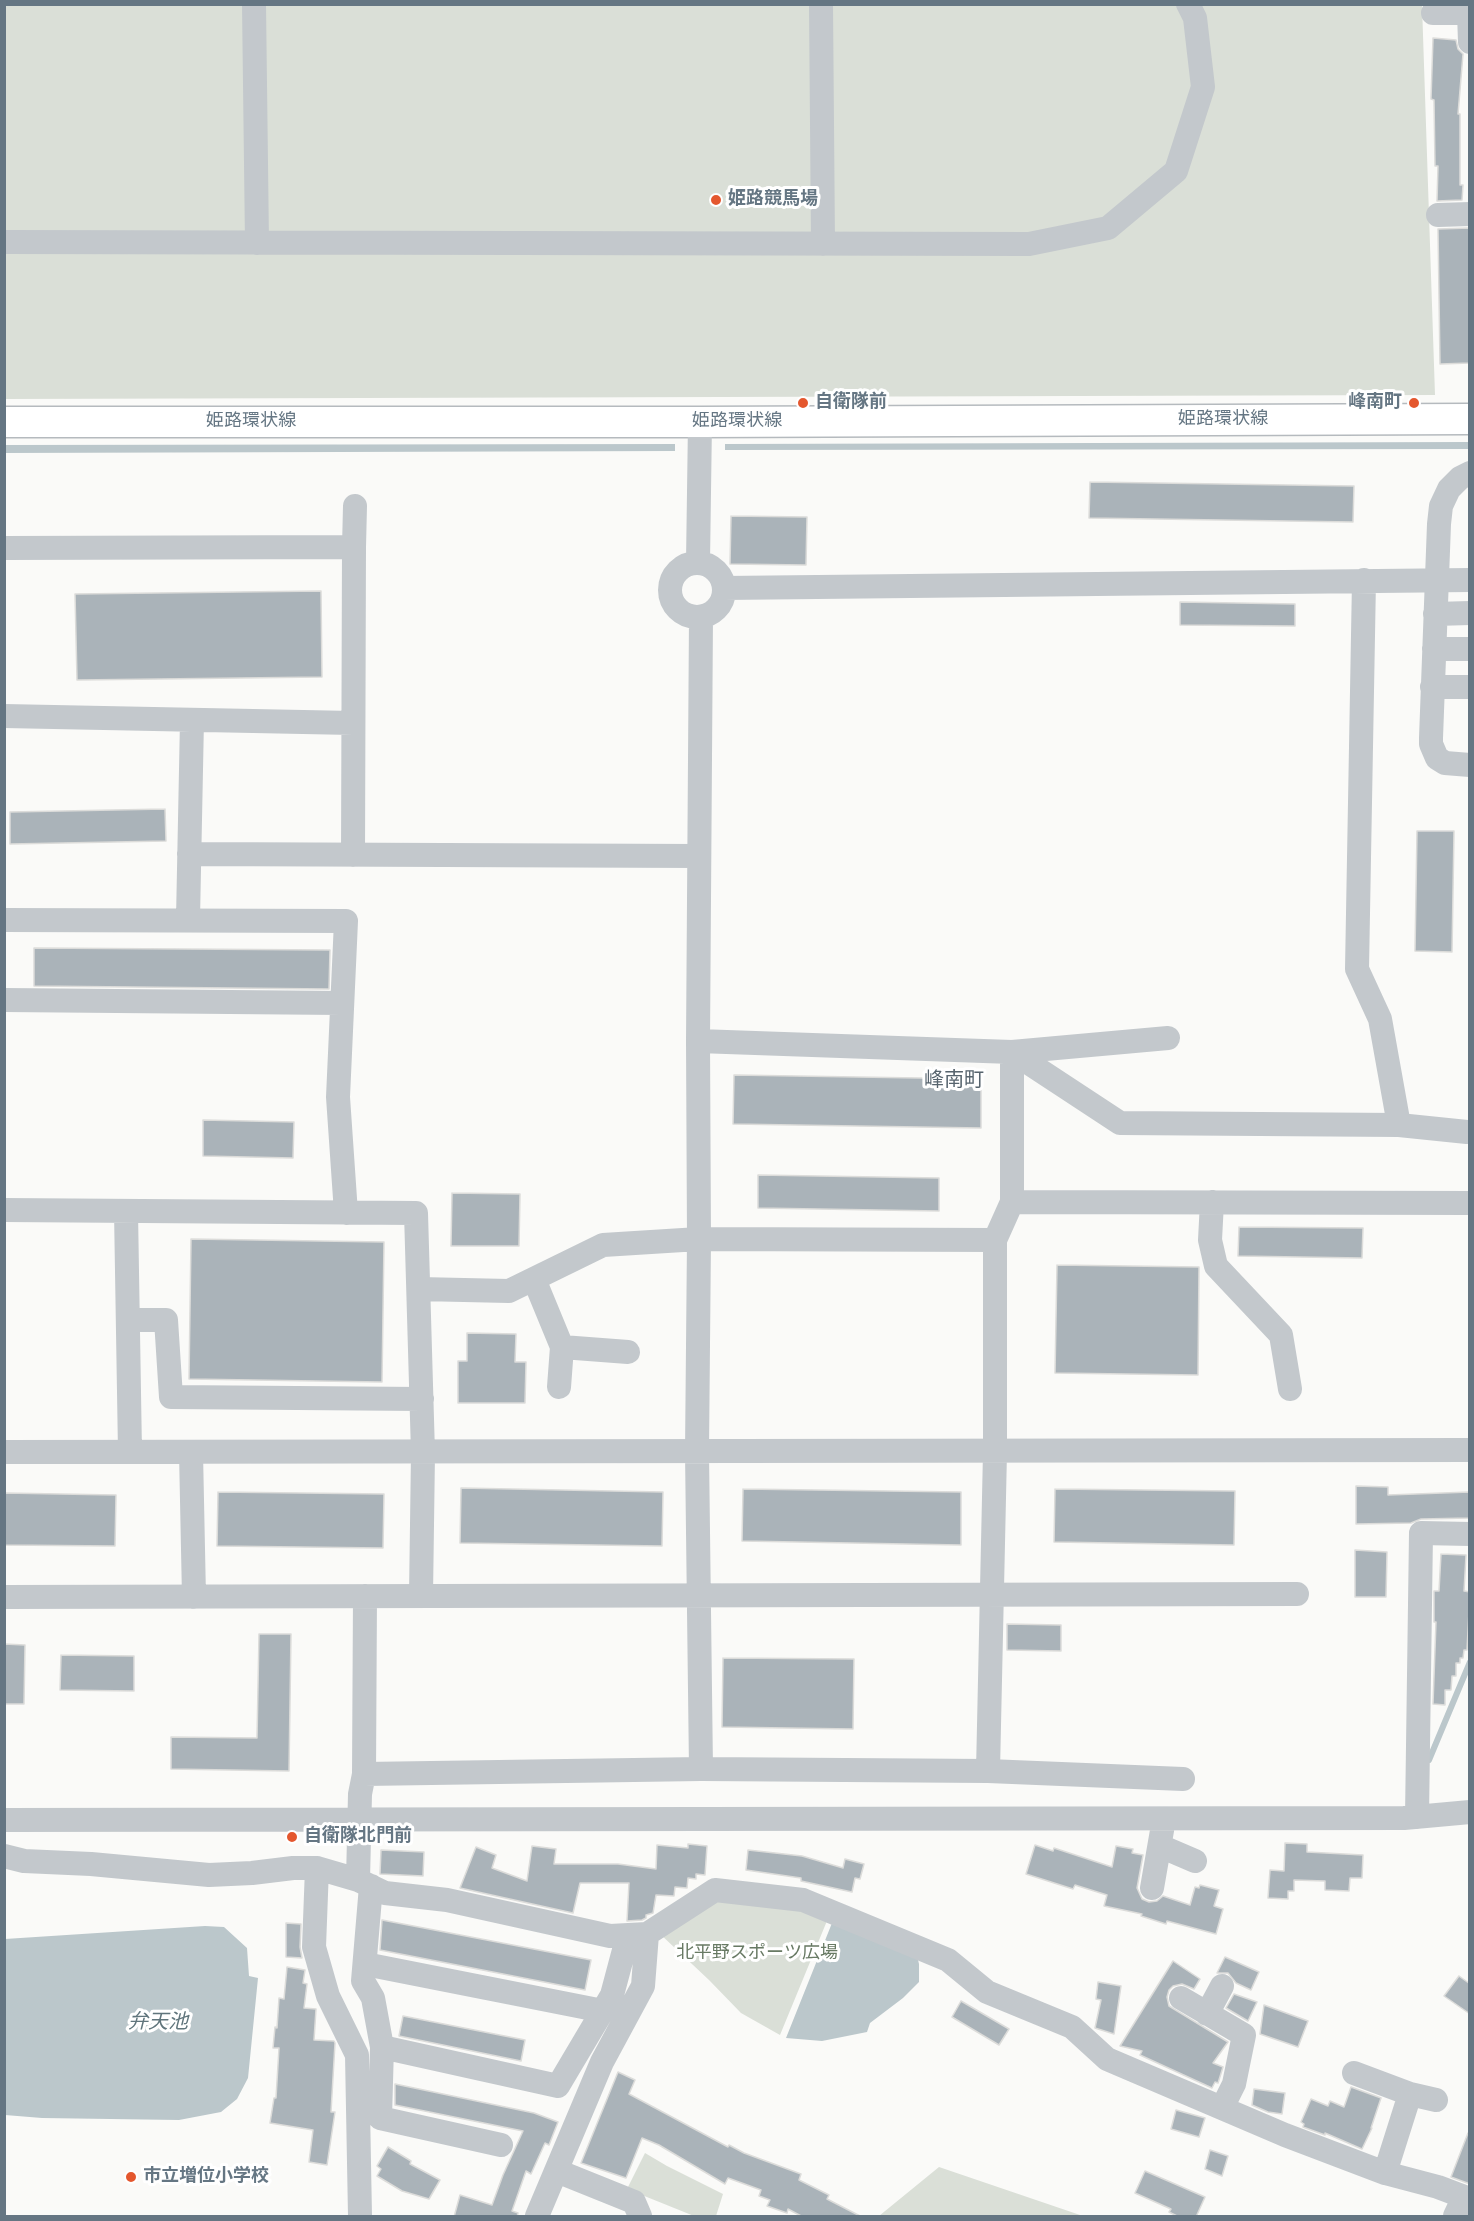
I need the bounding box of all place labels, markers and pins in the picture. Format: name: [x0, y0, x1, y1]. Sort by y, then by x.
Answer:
place label: 姫路競馬場: [728, 189, 818, 211]
marker: 姫路競馬場: [709, 193, 723, 207]
place label: 自衛隊前: [815, 392, 887, 414]
place label: 峰南町: [1348, 392, 1402, 414]
marker: 自衛隊前: [796, 396, 810, 410]
marker: 峰南町: [1407, 396, 1421, 410]
place label: 自衛隊北門前: [304, 1826, 412, 1848]
marker: 自衛隊北門前: [285, 1830, 299, 1844]
place label: 市立増位小学校: [143, 2166, 269, 2188]
marker: 市立増位小学校: [124, 2170, 138, 2184]

